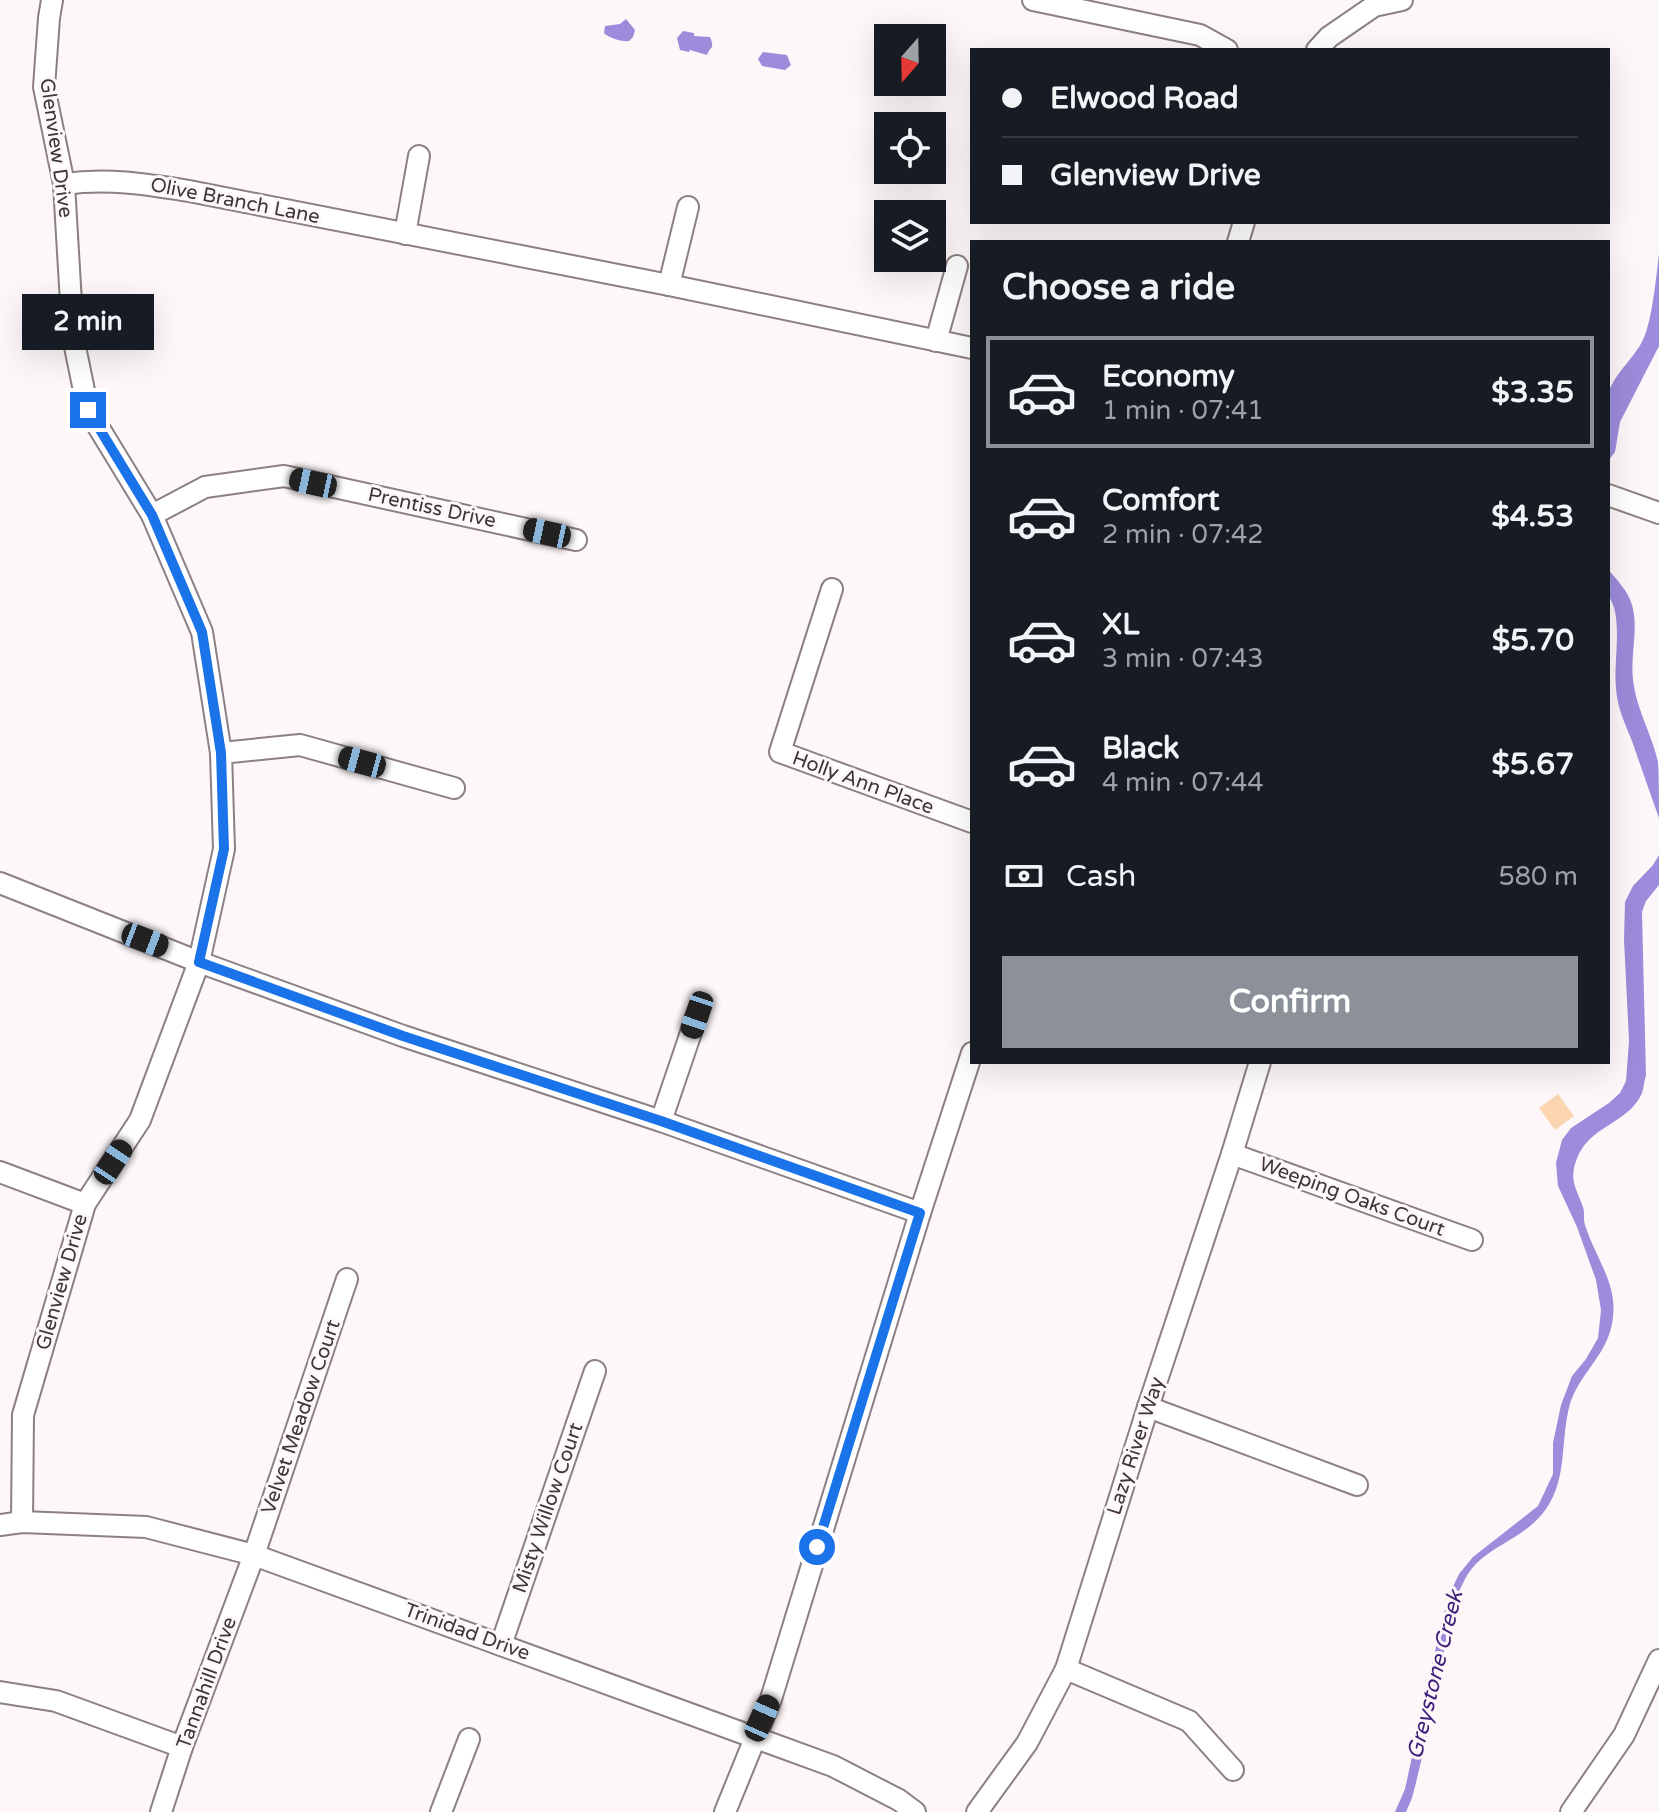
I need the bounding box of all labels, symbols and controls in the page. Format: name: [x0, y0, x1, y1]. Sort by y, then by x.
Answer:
north arrow: [874, 24, 946, 96]
map controls: [874, 24, 946, 272]
street label: Glenview Drive: [34, 77, 78, 219]
text: Elwood Road: [1050, 80, 1239, 117]
button: locate: [874, 112, 946, 184]
text: Glenview Drive: [1050, 157, 1261, 194]
street label: Olive Branch Lane: [148, 173, 322, 229]
button: layers: [874, 200, 946, 272]
text: Choose a ride: [1002, 266, 1235, 309]
callout: 2 min: [22, 294, 154, 350]
text: 2 min: [53, 306, 123, 337]
icon: car: [1006, 356, 1078, 428]
text: Economy: [1102, 358, 1235, 395]
text: $3.35: [1491, 374, 1574, 411]
route end: [70, 392, 106, 428]
text: 1 min · 07:41: [1102, 395, 1264, 426]
car: [287, 466, 339, 500]
icon: car: [1006, 480, 1078, 552]
text: Comfort: [1102, 482, 1220, 519]
street label: Prentiss Drive: [366, 483, 498, 533]
text: $4.53: [1491, 498, 1574, 535]
car: [521, 516, 573, 550]
text: 2 min · 07:42: [1102, 519, 1264, 550]
icon: car: [1006, 604, 1078, 676]
text: XL: [1102, 606, 1139, 643]
text: $5.70: [1492, 622, 1574, 659]
text: 3 min · 07:43: [1102, 643, 1264, 674]
icon: car: [1006, 728, 1078, 800]
text: Black: [1102, 730, 1179, 767]
car: [336, 744, 388, 780]
street label: Holly Ann Place: [789, 746, 937, 820]
text: $5.67: [1492, 746, 1574, 783]
text: 4 min · 07:44: [1102, 767, 1264, 798]
icon: cash: [1002, 854, 1046, 898]
text: Cash: [1066, 858, 1136, 895]
text: 580 m: [1498, 861, 1578, 892]
car: [118, 920, 172, 960]
button: Confirm: [1002, 956, 1578, 1048]
car: [678, 988, 716, 1042]
car: [90, 1135, 136, 1189]
street label: Weeping Oaks Court: [1256, 1152, 1448, 1242]
street label: Glenview Drive: [31, 1211, 93, 1353]
street label: Velvet Meadow Court: [256, 1316, 346, 1517]
street label: Lazy River Way: [1102, 1374, 1170, 1518]
street label: Misty Willow Court: [508, 1419, 588, 1596]
route start: [799, 1529, 835, 1565]
water label: Greystone Creek: [1401, 1586, 1469, 1762]
street label: Trinidad Drive: [401, 1598, 533, 1666]
street label: Tannahill Drive: [172, 1614, 242, 1752]
car: [741, 1691, 783, 1745]

